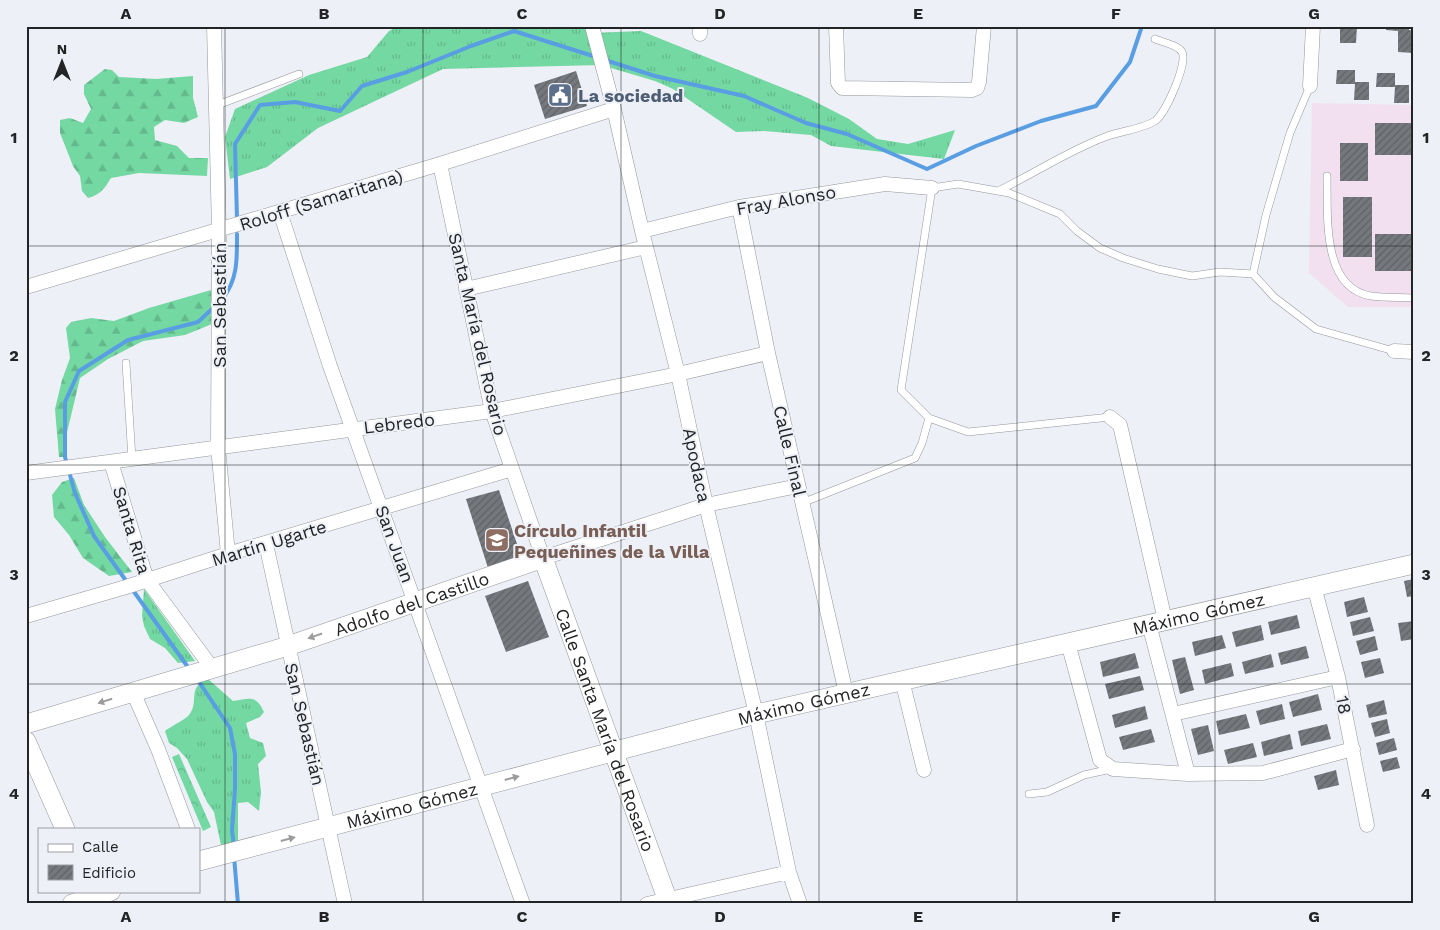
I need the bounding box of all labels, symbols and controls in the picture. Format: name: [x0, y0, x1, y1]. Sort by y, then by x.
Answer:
text: A: [121, 4, 132, 23]
text: B: [319, 4, 330, 23]
text: C: [517, 4, 528, 23]
text: D: [714, 4, 726, 23]
text: E: [913, 4, 923, 23]
text: F: [1111, 4, 1121, 23]
text: G: [1308, 4, 1320, 23]
north arrow: [38, 38, 88, 88]
text: N: [57, 41, 67, 57]
public building icon: La sociedad: [547, 82, 573, 108]
place label: La sociedad: [578, 85, 683, 106]
text: 1: [11, 128, 17, 147]
text: 1: [1423, 128, 1429, 147]
street label: Roloff (Samaritana): [237, 165, 405, 235]
street label: Fray Alonso: [735, 181, 837, 219]
street label: Santa María del Rosario: [444, 231, 512, 437]
street label: San Sebastián: [209, 242, 230, 368]
text: 2: [9, 346, 19, 365]
text: 2: [1421, 346, 1431, 365]
street label: Calle Final: [769, 403, 811, 499]
street label: Lebredo: [362, 408, 436, 438]
street label: Apodaca: [679, 426, 715, 504]
street label: Santa Rita: [109, 484, 155, 576]
street label: San Juan: [371, 502, 419, 586]
street label: Martín Ugarte: [209, 516, 329, 570]
place label: Círculo Infantil Pequeñines de la Villa: [514, 520, 710, 562]
school or university icon: Círculo Infantil Pequeñines de la Villa: [484, 527, 510, 553]
text: 3: [9, 565, 19, 584]
text: 3: [1421, 565, 1431, 584]
street label: Adolfo del Castillo: [331, 567, 492, 640]
street label: Máximo Gómez: [1130, 588, 1267, 638]
street label: Calle Santa María del Rosario: [552, 605, 660, 854]
one-way arrow: [307, 633, 322, 641]
street label: San Sebastián: [281, 661, 329, 787]
street label: Máximo Gómez: [735, 678, 872, 729]
street label: 18: [1332, 694, 1356, 716]
one-way arrow: [97, 697, 112, 705]
one-way arrow: [504, 774, 520, 782]
street label: Máximo Gómez: [344, 777, 480, 832]
text: 4: [9, 784, 19, 803]
text: 4: [1421, 784, 1431, 803]
legend: [38, 828, 200, 892]
one-way arrow: [280, 834, 295, 842]
text: Calle: [82, 838, 119, 856]
text: Edificio: [82, 864, 136, 882]
text: A: [121, 907, 132, 926]
text: B: [319, 907, 330, 926]
text: C: [517, 907, 528, 926]
text: D: [714, 907, 726, 926]
text: E: [913, 907, 923, 926]
text: F: [1111, 907, 1121, 926]
text: G: [1308, 907, 1320, 926]

